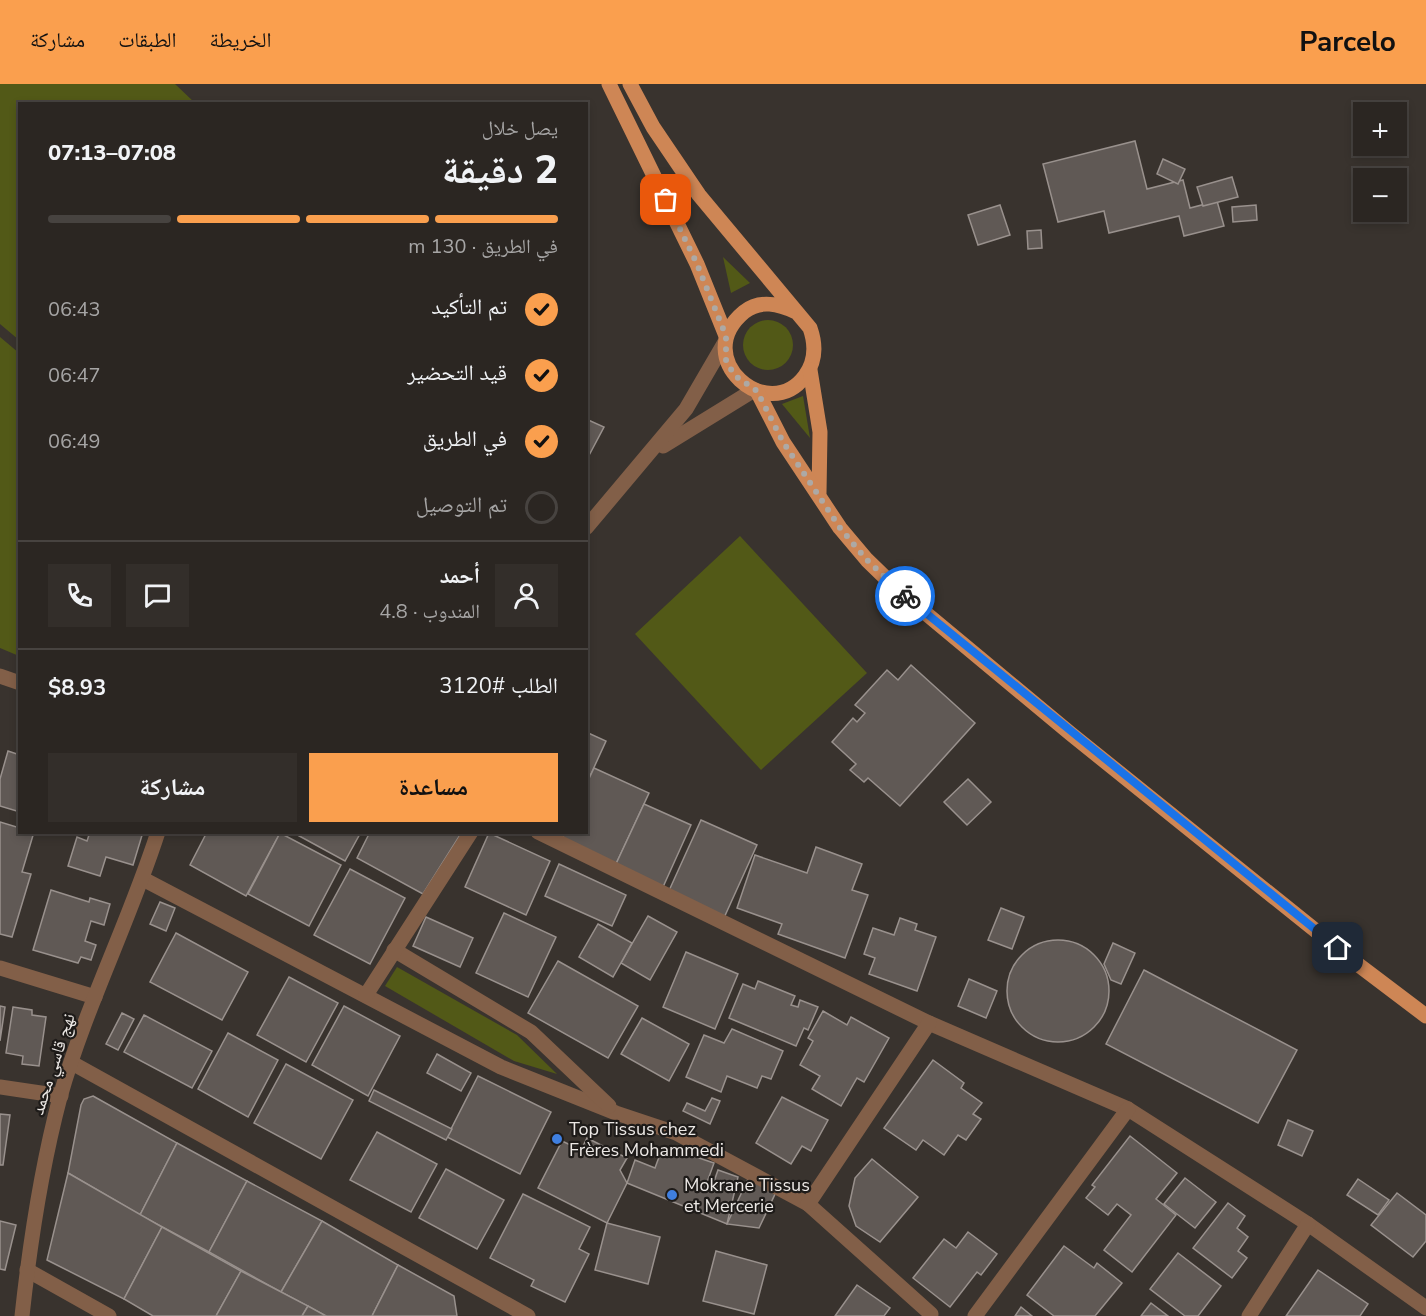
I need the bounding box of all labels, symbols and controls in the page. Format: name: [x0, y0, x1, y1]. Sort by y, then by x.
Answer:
text: Parcelo: [1299, 23, 1396, 61]
text: مشاركة: [30, 26, 85, 54]
text: الطبقات: [118, 26, 177, 54]
text: الخريطة: [210, 26, 271, 54]
map controls: [1353, 102, 1407, 222]
button: +: [1353, 102, 1407, 156]
text: يصل خلال: [482, 115, 558, 142]
text: 07:08–07:13: [48, 138, 176, 168]
text: 2 دقيقة: [442, 144, 558, 197]
button: −: [1353, 168, 1407, 222]
pin: [640, 174, 691, 225]
icon: bag: [649, 183, 682, 216]
text: في الطريق · 130 m: [408, 233, 558, 260]
text: تم التأكيد: [431, 292, 507, 322]
icon: check: [525, 293, 558, 326]
text: 06:43: [48, 296, 101, 323]
text: قيد التحضير: [407, 358, 507, 388]
icon: check: [525, 359, 558, 392]
text: 06:47: [48, 362, 101, 389]
text: في الطريق: [423, 424, 507, 454]
icon: check: [525, 425, 558, 458]
text: 06:49: [48, 428, 101, 455]
text: تم التوصيل: [416, 490, 507, 520]
text: أحمد: [440, 561, 480, 591]
button: phone: [48, 564, 111, 627]
button: chat: [126, 564, 189, 627]
button: person: [495, 564, 558, 627]
courier: [875, 566, 935, 626]
icon: bike: [889, 580, 922, 613]
text: المندوب · 4.8: [379, 598, 480, 625]
text: الطلب #3120: [439, 671, 558, 701]
text: $8.93: [48, 673, 106, 703]
button: مشاركة: [48, 753, 297, 822]
button: مساعدة: [309, 753, 558, 822]
pin: [1312, 922, 1363, 973]
icon: home: [1321, 931, 1354, 964]
street label: نهج قاسي محمد: [25, 1010, 83, 1119]
place label: Top Tissus chez Frères Mohammedi: [569, 1117, 724, 1162]
marker: Top Tissus chez Frères Mohammedi: [550, 1132, 564, 1146]
place label: Mokrane Tissus et Mercerie: [684, 1173, 810, 1218]
marker: Mokrane Tissus et Mercerie: [665, 1188, 679, 1202]

